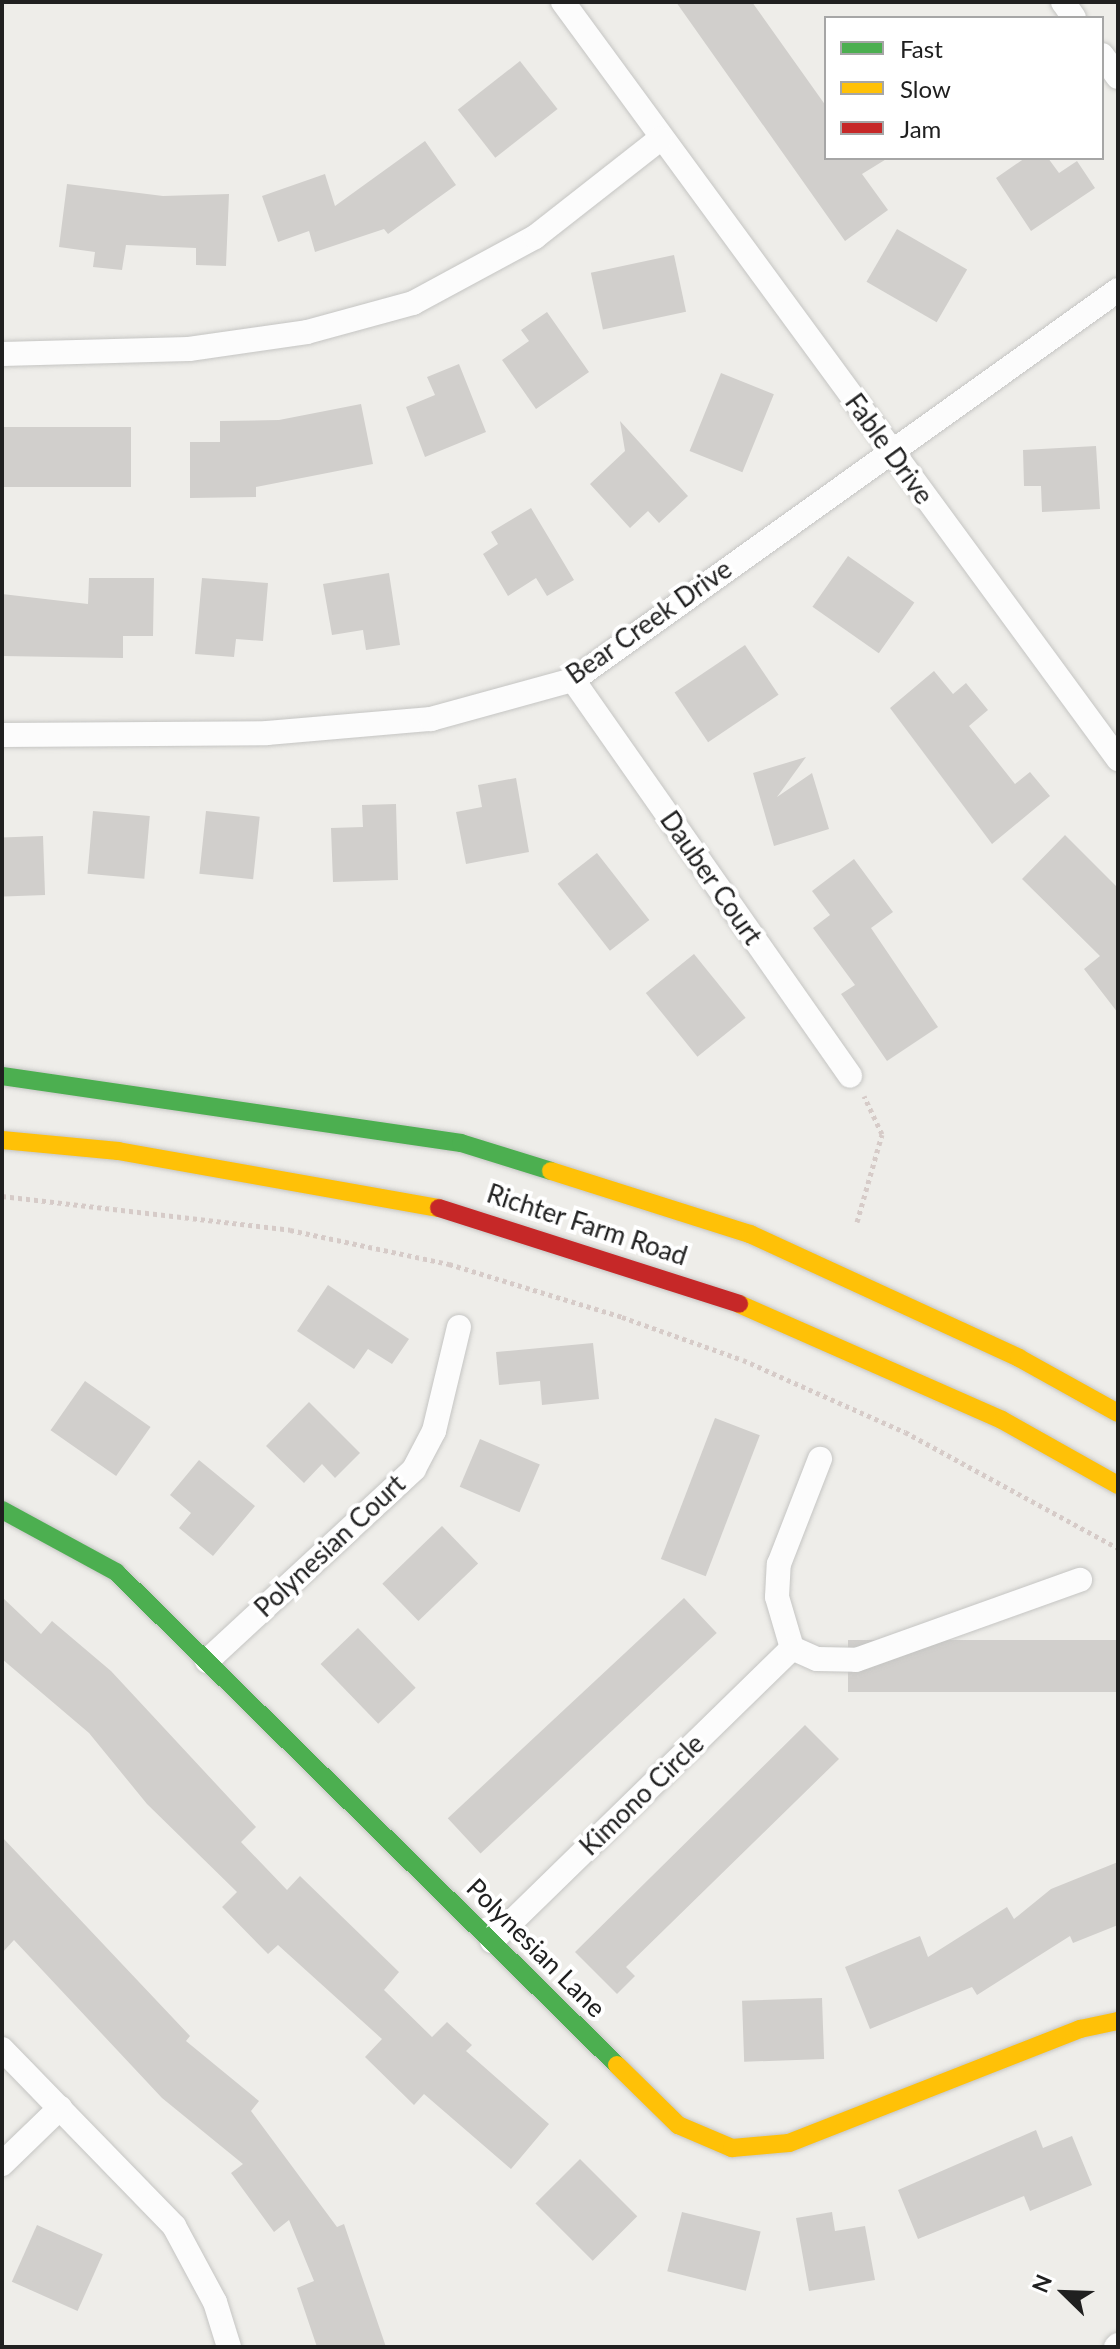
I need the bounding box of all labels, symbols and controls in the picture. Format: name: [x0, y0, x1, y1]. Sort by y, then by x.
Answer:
legend: [824, 16, 1104, 160]
text: Fast: [900, 34, 943, 63]
text: Slow: [900, 74, 951, 103]
text: Jam: [900, 114, 941, 143]
street label: Fable Drive: [839, 388, 939, 510]
street label: Bear Creek Drive: [560, 553, 738, 691]
street label: Dauber Court: [653, 805, 769, 951]
street label: Richter Farm Road: [483, 1178, 691, 1272]
street label: Polynesian Court: [248, 1468, 412, 1624]
street label: Kimono Circle: [574, 1728, 710, 1862]
street label: Polynesian Lane: [460, 1872, 612, 2024]
north arrow: [1024, 2253, 1104, 2333]
text: N: [1026, 2270, 1057, 2297]

